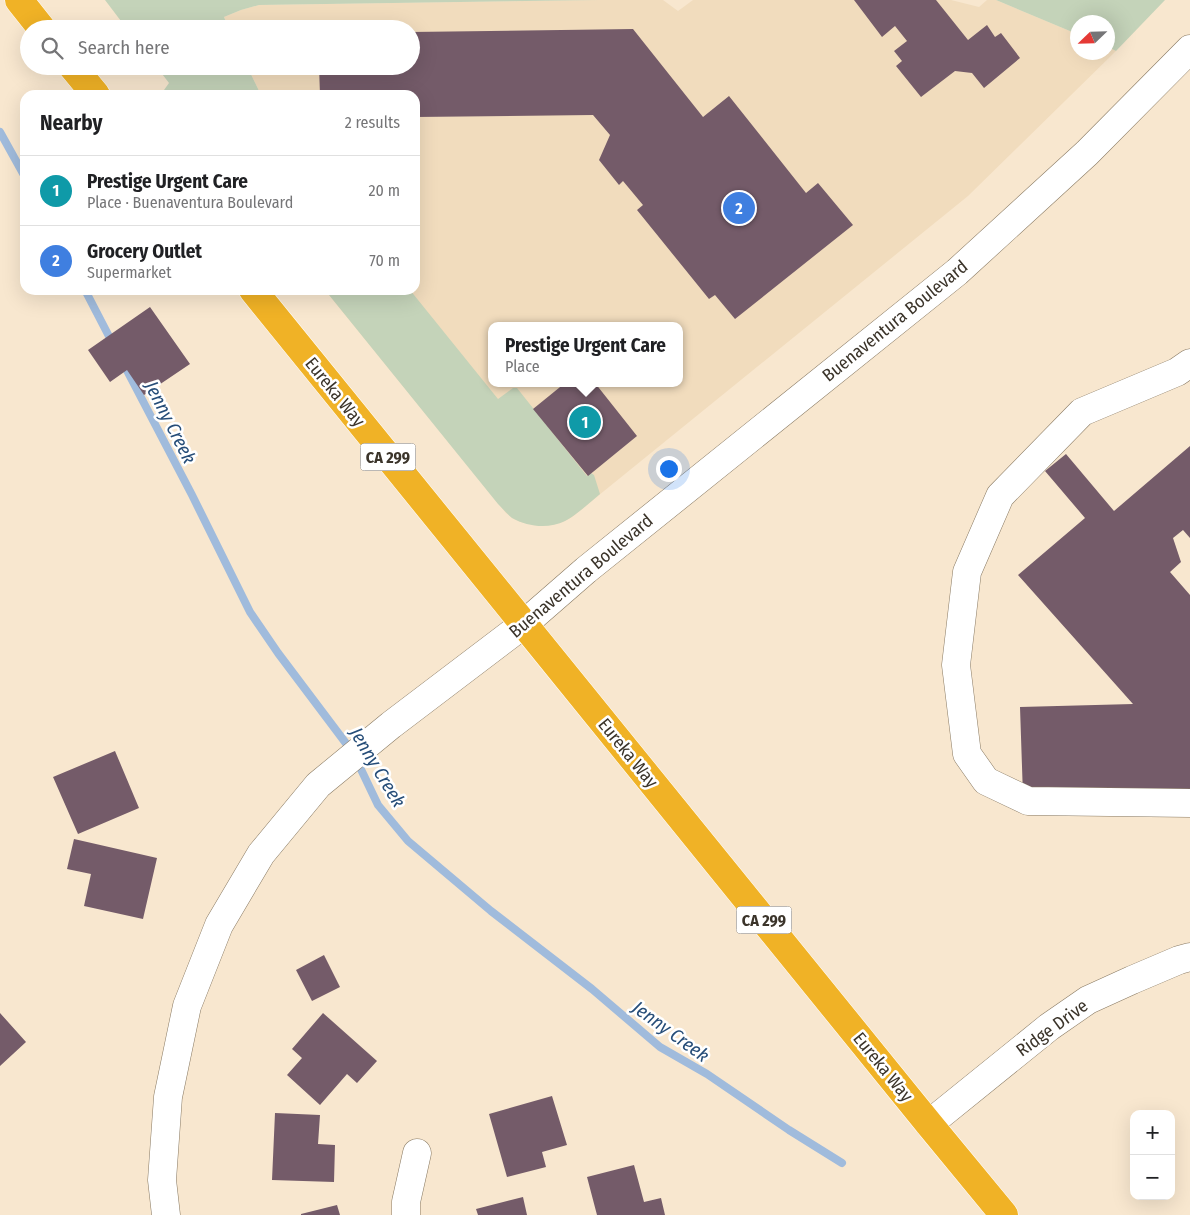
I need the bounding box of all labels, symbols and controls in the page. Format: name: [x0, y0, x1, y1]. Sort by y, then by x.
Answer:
north arrow: [1070, 15, 1115, 60]
search box: [20, 20, 420, 75]
icon: search: [38, 34, 66, 62]
text: Search here: [78, 36, 170, 59]
text: Nearby: [40, 110, 102, 136]
text: 2 results: [345, 113, 400, 132]
text: Prestige Urgent Care: [87, 170, 248, 193]
text: 1: [53, 181, 59, 200]
text: 20 m: [369, 181, 400, 200]
pin: 2: [723, 189, 755, 227]
text: Place · Buenaventura Boulevard: [87, 193, 293, 212]
text: Grocery Outlet: [87, 240, 202, 263]
text: 2: [52, 251, 60, 270]
text: 70 m: [369, 251, 400, 270]
street label: Buenaventura Boulevard: [818, 256, 972, 386]
text: Supermarket: [87, 263, 171, 282]
popup: [488, 322, 683, 387]
text: Prestige Urgent Care: [505, 334, 666, 357]
street label: Eureka Way: [300, 353, 370, 431]
text: Place: [505, 357, 540, 376]
water label: Jenny Creek: [140, 376, 201, 467]
pin: 1: [569, 403, 601, 441]
road number: CA 299: [360, 444, 416, 471]
your location: [656, 456, 682, 482]
street label: Buenaventura Boulevard: [505, 509, 657, 643]
street label: Eureka Way: [593, 714, 663, 792]
water label: Jenny Creek: [344, 722, 410, 812]
road number: CA 299: [736, 906, 792, 934]
water label: Jenny Creek: [627, 995, 714, 1067]
street label: Ridge Drive: [1012, 995, 1092, 1061]
street label: Eureka Way: [848, 1028, 918, 1106]
map controls: [1130, 1110, 1175, 1200]
button: +: [1130, 1110, 1175, 1155]
button: −: [1130, 1155, 1175, 1200]

